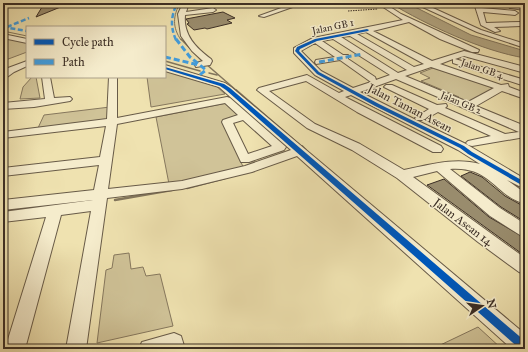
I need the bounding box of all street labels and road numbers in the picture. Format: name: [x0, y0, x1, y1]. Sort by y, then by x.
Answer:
street label: Jalan GB 1: [310, 17, 355, 38]
street label: Jalan GB 4: [458, 56, 505, 83]
street label: Jalan Taman Asean: [363, 80, 455, 136]
street label: Jalan GB 2: [437, 89, 483, 118]
street label: Jalan Asean 14: [429, 194, 495, 250]

